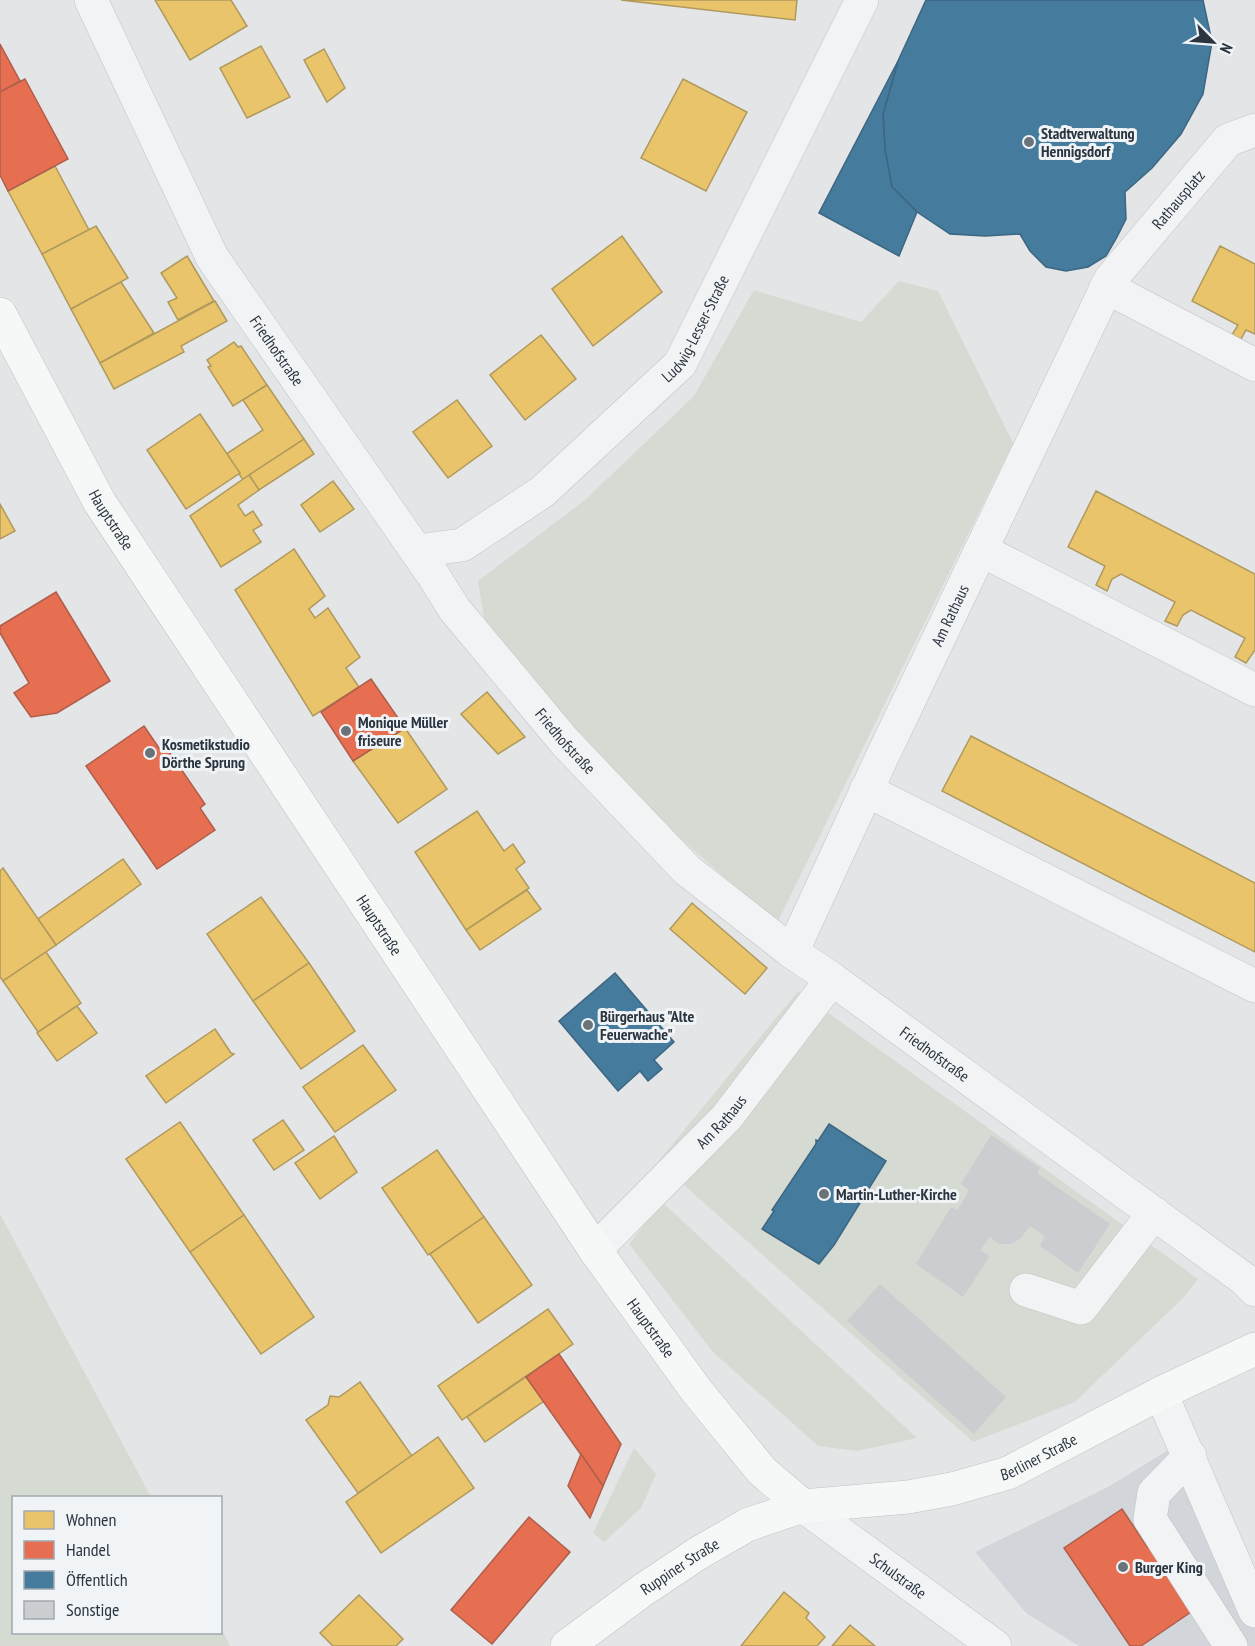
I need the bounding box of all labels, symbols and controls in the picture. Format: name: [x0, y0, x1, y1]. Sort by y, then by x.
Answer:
north arrow: [1183, 12, 1243, 72]
text: N: [1216, 40, 1237, 56]
place label: Stadtverwaltung Hennigsdorf: [1041, 123, 1135, 161]
marker: Stadtverwaltung Hennigsdorf: [1022, 135, 1036, 149]
street label: Rathausplatz: [1147, 165, 1209, 233]
street label: Ludwig-Lesser-Straße: [657, 271, 733, 386]
street label: Friedhofstraße: [246, 312, 308, 390]
street label: Hauptstraße: [85, 486, 138, 554]
street label: Am Rathaus: [927, 581, 973, 649]
street label: Friedhofstraße: [531, 704, 600, 778]
place label: Monique Müller friseure: [358, 712, 448, 750]
marker: Monique Müller friseure: [339, 724, 353, 738]
place label: Kosmetikstudio Dörthe Sprung: [162, 734, 250, 772]
marker: Kosmetikstudio Dörthe Sprung: [143, 746, 157, 760]
street label: Hauptstraße: [352, 891, 407, 959]
place label: Bürgerhaus "Alte Feuerwache": [600, 1006, 694, 1044]
marker: Bürgerhaus "Alte Feuerwache": [581, 1018, 595, 1032]
street label: Friedhofstraße: [896, 1022, 973, 1086]
street label: Am Rathaus: [692, 1091, 750, 1153]
place label: Martin-Luther-Kirche: [836, 1184, 957, 1204]
marker: Martin-Luther-Kirche: [817, 1187, 831, 1201]
street label: Hauptstraße: [623, 1294, 679, 1361]
street label: Berliner Straße: [998, 1429, 1080, 1485]
legend: [12, 1496, 222, 1634]
text: Wohnen: [66, 1508, 116, 1531]
street label: Ruppiner Straße: [636, 1533, 723, 1599]
text: Handel: [66, 1538, 111, 1561]
street label: Schulstraße: [866, 1548, 931, 1603]
place label: Burger King: [1135, 1557, 1203, 1577]
marker: Burger King: [1116, 1560, 1130, 1574]
text: Öffentlich: [66, 1568, 128, 1591]
text: Sonstige: [66, 1598, 120, 1621]

